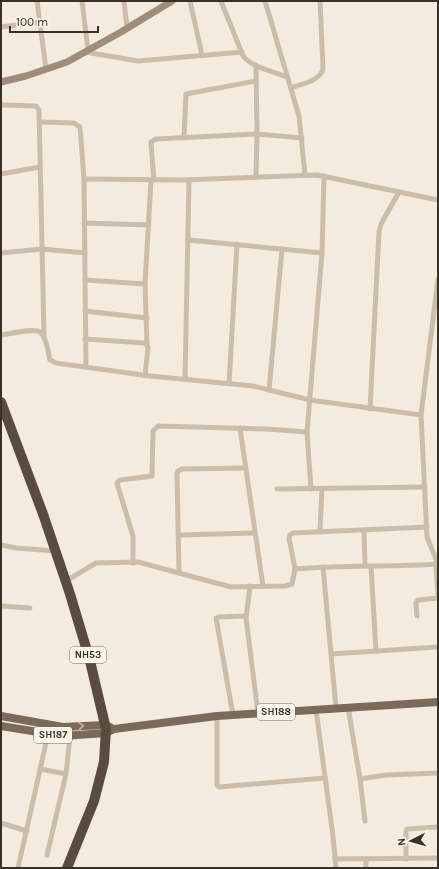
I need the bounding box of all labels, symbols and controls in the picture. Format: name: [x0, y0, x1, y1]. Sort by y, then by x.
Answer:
scale bar: [10, 8, 98, 34]
text: 100 m: [16, 15, 48, 29]
road number: NH53: [70, 647, 106, 663]
road number: SH188: [257, 704, 295, 720]
one-way arrow: [78, 722, 84, 731]
road number: SH187: [34, 727, 72, 743]
north arrow: [391, 821, 431, 861]
text: N: [395, 837, 408, 847]

